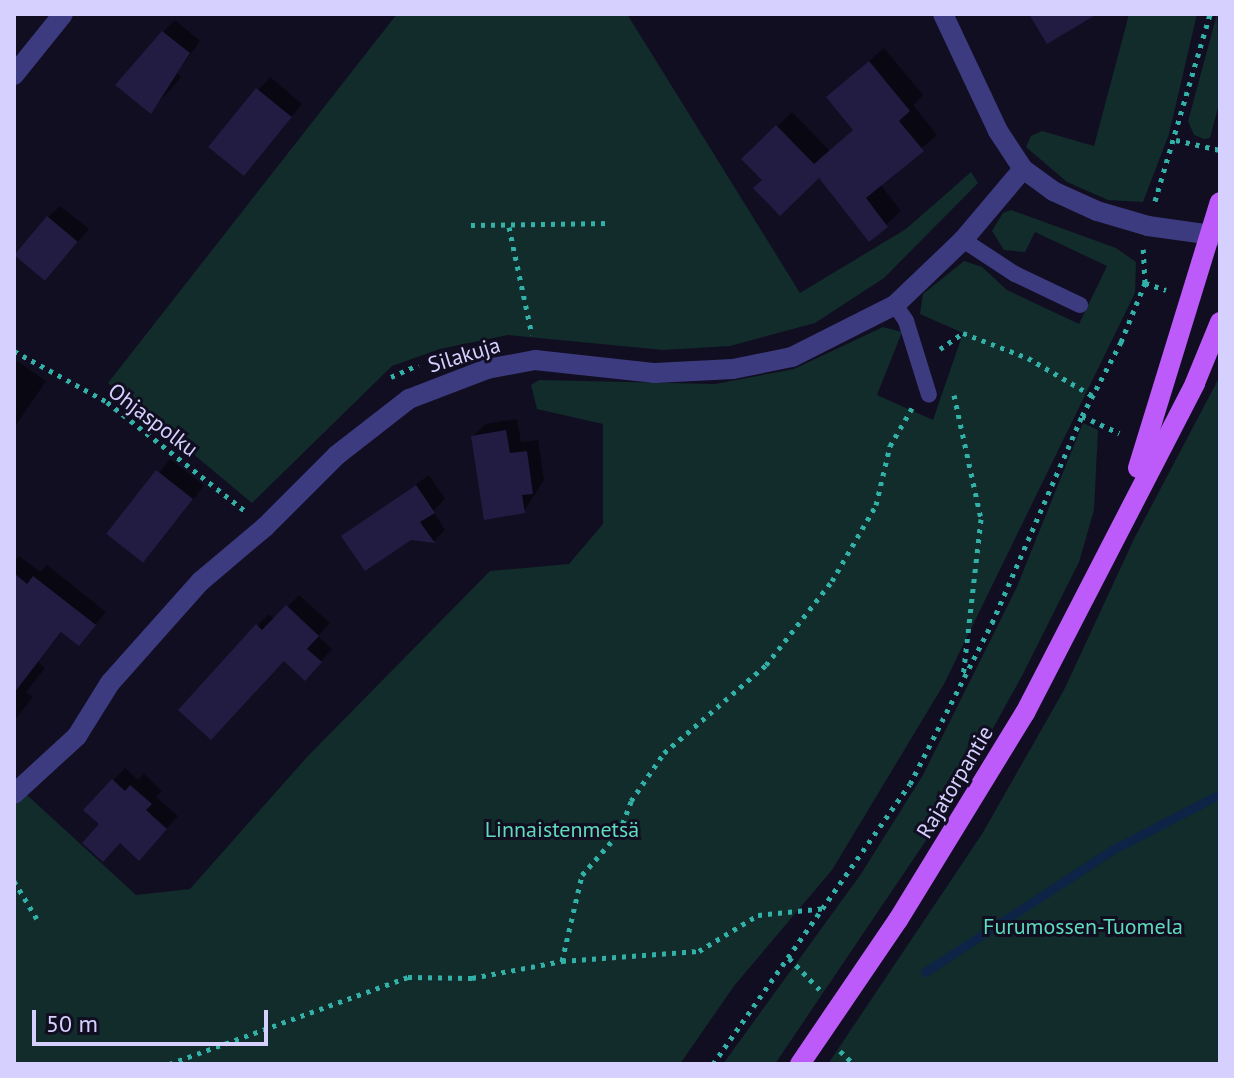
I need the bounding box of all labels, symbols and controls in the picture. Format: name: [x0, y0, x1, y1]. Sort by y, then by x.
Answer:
street label: Silakuja: [425, 332, 503, 378]
street label: Ohjaspolku: [103, 378, 203, 462]
street label: Rajatorpantie: [911, 721, 999, 843]
park label: Linnaistenmetsä: [485, 817, 639, 843]
park label: Furumossen-Tuomela: [983, 914, 1183, 940]
scale bar: [36, 994, 272, 1044]
text: 50 m: [46, 1008, 98, 1039]

